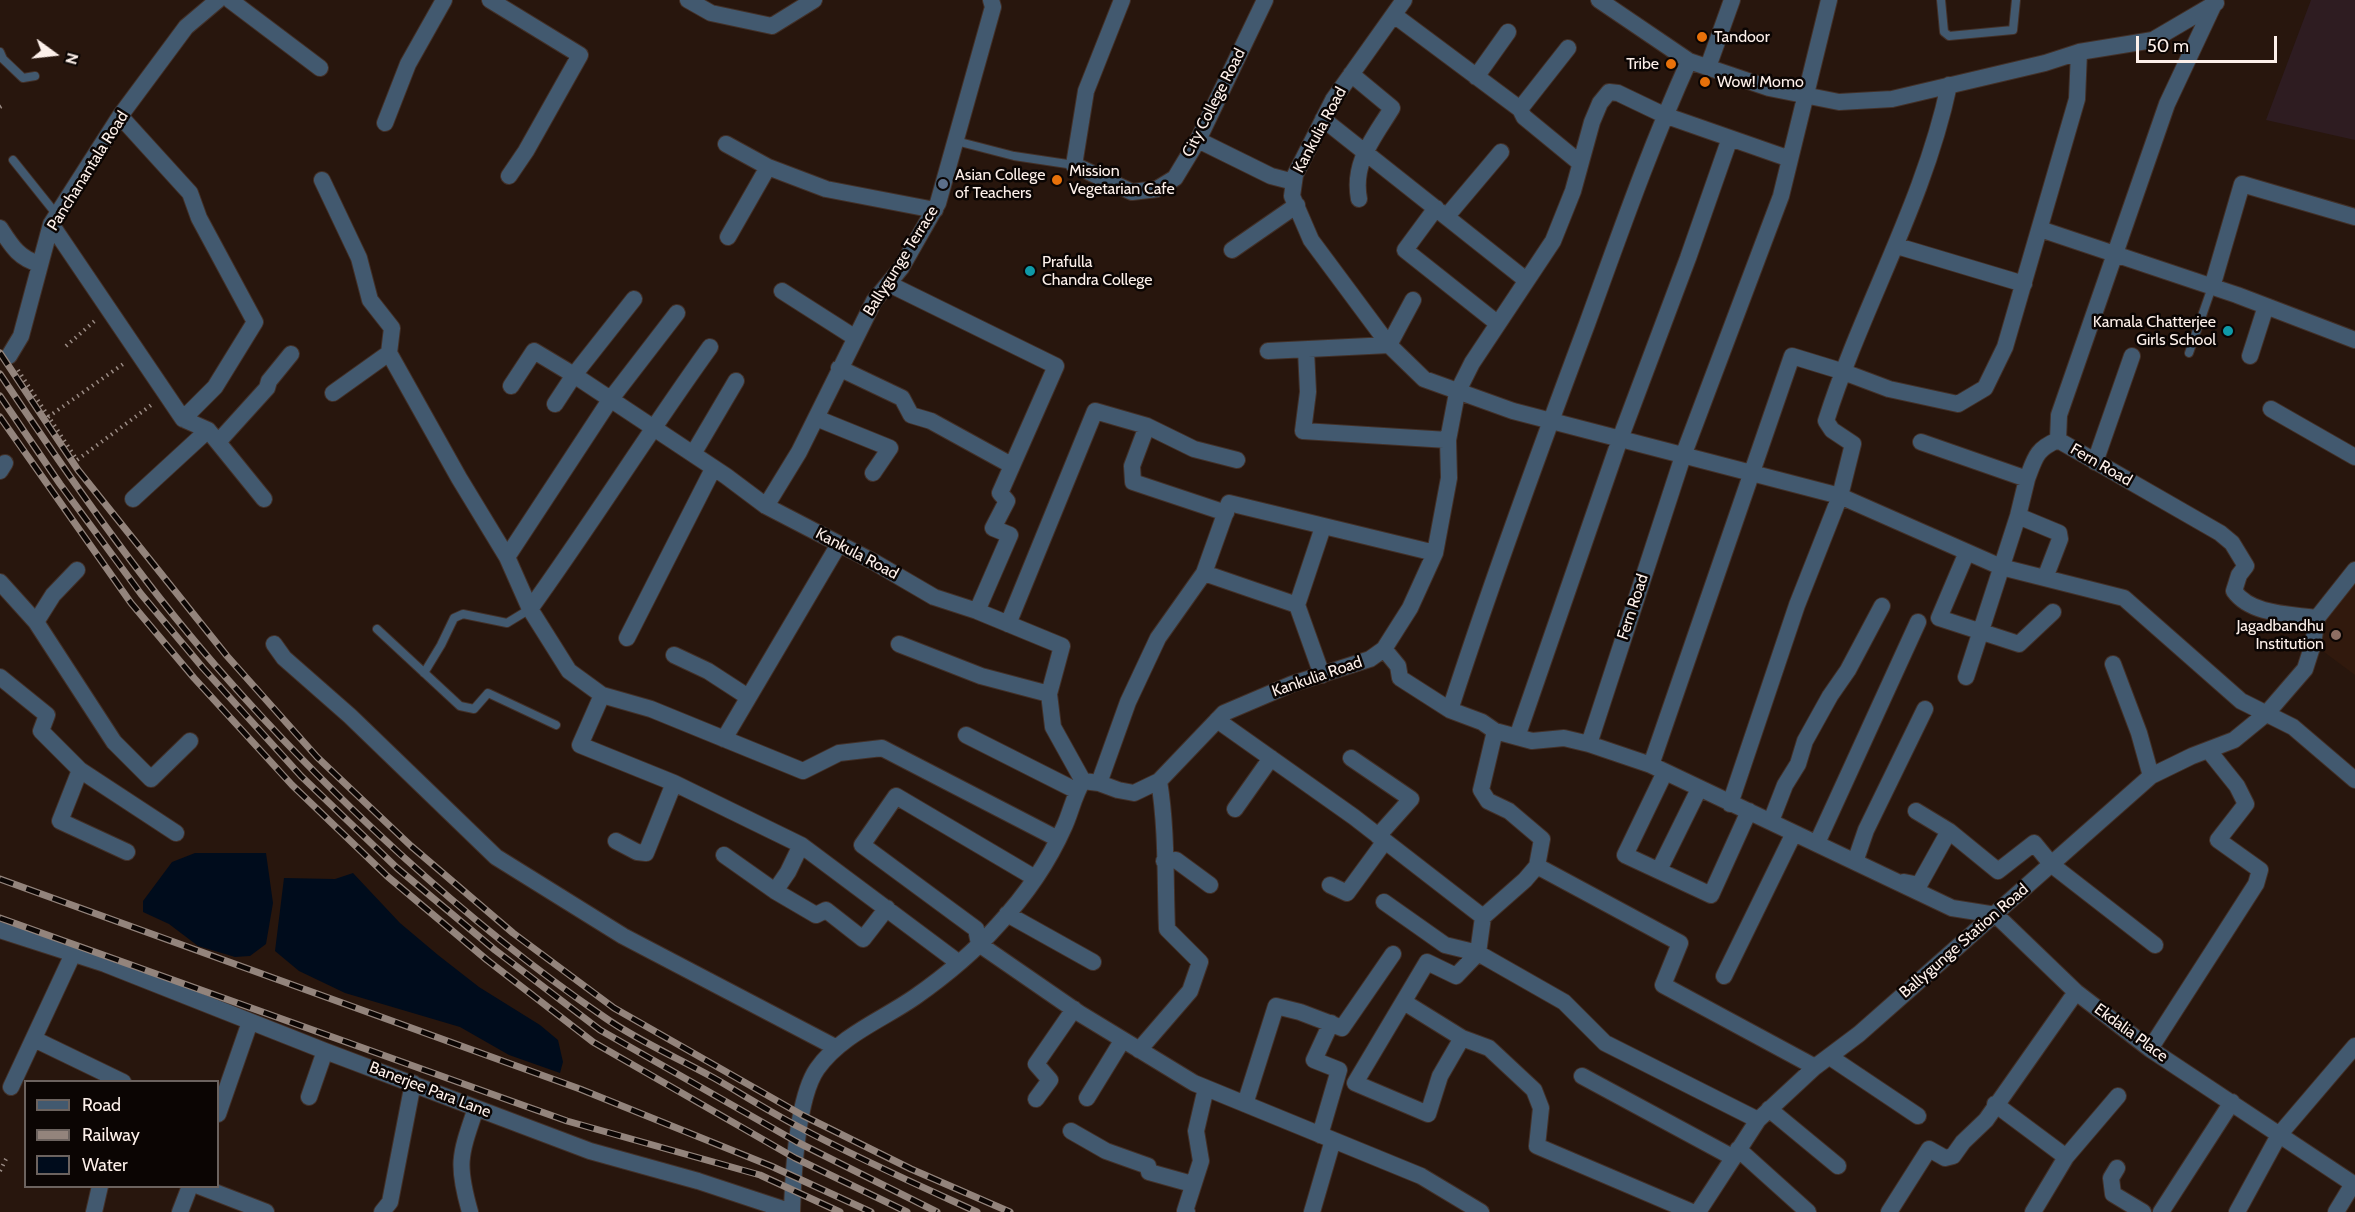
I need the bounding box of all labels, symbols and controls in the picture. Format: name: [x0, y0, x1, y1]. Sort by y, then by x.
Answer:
north arrow: [24, 24, 84, 84]
scale bar: [2139, 24, 2280, 62]
place label: Tandoor: [1714, 27, 1770, 47]
marker: Tandoor: [1695, 30, 1709, 44]
text: 50 m: [2147, 35, 2189, 57]
street label: City College Road: [1178, 45, 1250, 161]
text: N: [61, 51, 83, 67]
place label: Tribe: [1626, 54, 1659, 74]
marker: Tribe: [1664, 57, 1678, 71]
place label: Wow! Momo: [1717, 72, 1804, 92]
marker: Wow! Momo: [1698, 75, 1712, 89]
street label: Kankulia Road: [1289, 84, 1351, 176]
street label: Panchanantala Road: [43, 108, 133, 234]
place label: Mission Vegetarian Cafe: [1069, 161, 1175, 199]
place label: Asian College of Teachers: [955, 165, 1045, 203]
marker: Mission Vegetarian Cafe: [1050, 173, 1064, 187]
marker: Asian College of Teachers: [936, 177, 950, 191]
street label: Ballygunge Terrace: [859, 202, 943, 320]
place label: Prafulla Chandra College: [1042, 252, 1153, 290]
marker: Prafulla Chandra College: [1023, 264, 1037, 278]
place label: Kamala Chatterjee Girls School: [2093, 312, 2216, 350]
marker: Kamala Chatterjee Girls School: [2221, 324, 2235, 338]
street label: Fern Road: [2067, 440, 2135, 490]
street label: Kankula Road: [812, 524, 902, 584]
street label: Fern Road: [1613, 572, 1653, 642]
place label: Jagadbandhu Institution: [2236, 616, 2324, 654]
marker: Jagadbandhu Institution: [2329, 628, 2343, 642]
street label: Kankulia Road: [1269, 653, 1365, 701]
street label: Ballygunge Station Road: [1896, 880, 2032, 1002]
street label: Ekdalia Place: [2090, 1000, 2172, 1066]
street label: Banerjee Para Lane: [367, 1058, 493, 1122]
legend: [24, 1080, 219, 1188]
text: Road: [82, 1094, 121, 1116]
text: Railway: [82, 1124, 140, 1146]
text: Water: [82, 1154, 128, 1176]

